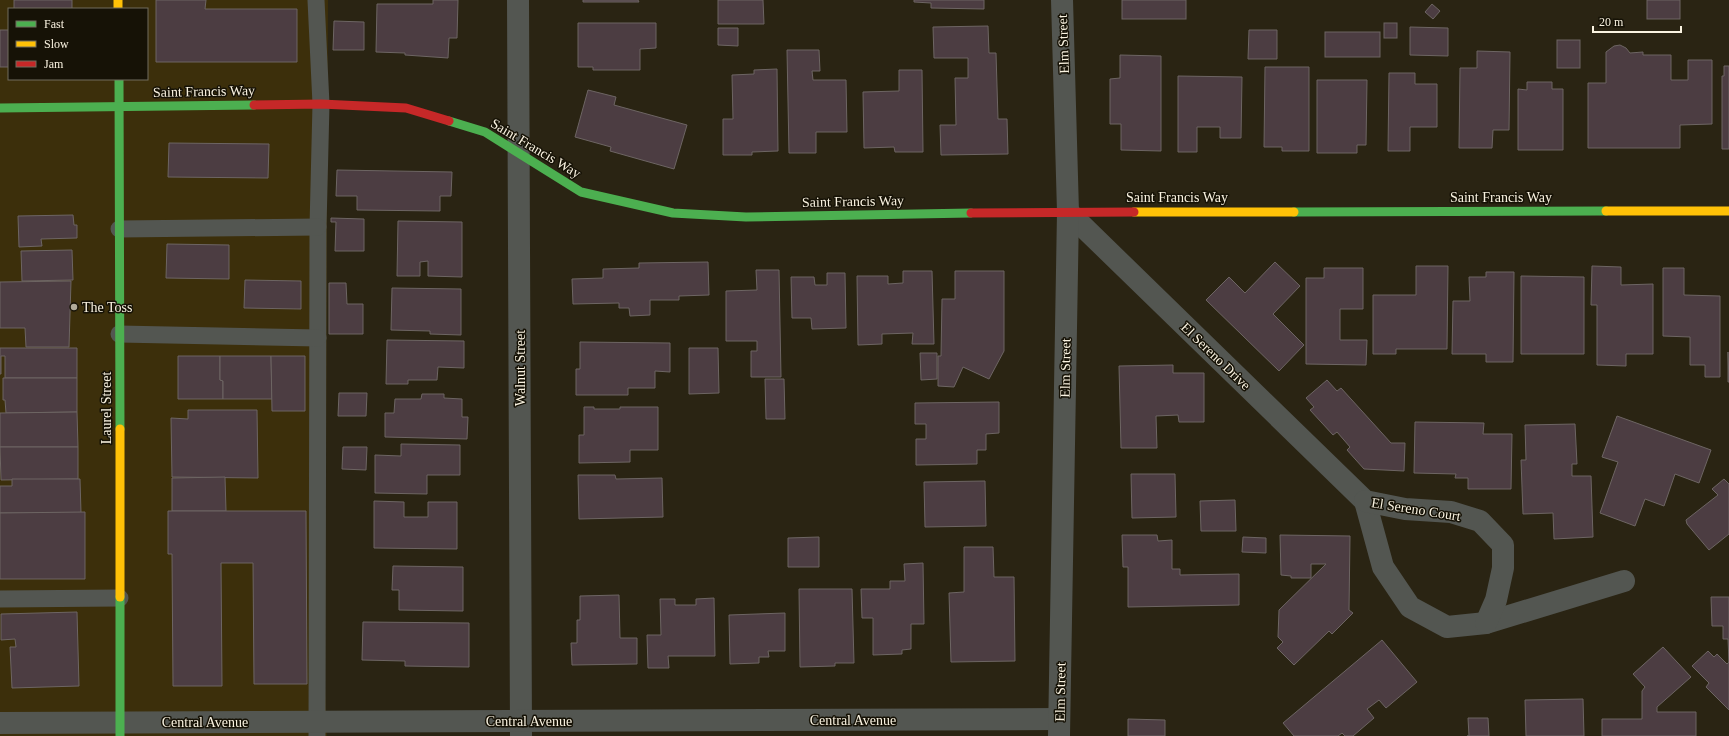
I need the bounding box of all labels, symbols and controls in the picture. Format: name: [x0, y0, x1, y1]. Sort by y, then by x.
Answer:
legend: [8, 8, 148, 80]
scale bar: [1593, 8, 1681, 34]
street label: Elm Street: [1055, 14, 1072, 74]
text: 20 m: [1599, 15, 1624, 29]
text: Fast: [44, 17, 65, 31]
text: Slow: [44, 37, 69, 51]
text: Jam: [44, 57, 64, 71]
street label: Saint Francis Way: [153, 83, 255, 100]
street label: Saint Francis Way: [488, 116, 583, 181]
street label: Saint Francis Way: [1126, 190, 1228, 205]
street label: Saint Francis Way: [1450, 190, 1552, 205]
street label: Saint Francis Way: [802, 193, 904, 210]
place label: The Toss: [82, 300, 132, 315]
marker: The Toss: [69, 302, 79, 312]
street label: El Sereno Drive: [1178, 320, 1253, 393]
street label: Walnut Street: [513, 330, 528, 406]
street label: Elm Street: [1057, 338, 1074, 398]
street label: Laurel Street: [99, 372, 114, 444]
street label: El Sereno Court: [1370, 495, 1462, 524]
street label: Elm Street: [1052, 662, 1069, 722]
street label: Central Avenue: [810, 713, 896, 728]
street label: Central Avenue: [486, 714, 572, 729]
street label: Central Avenue: [162, 715, 248, 730]

